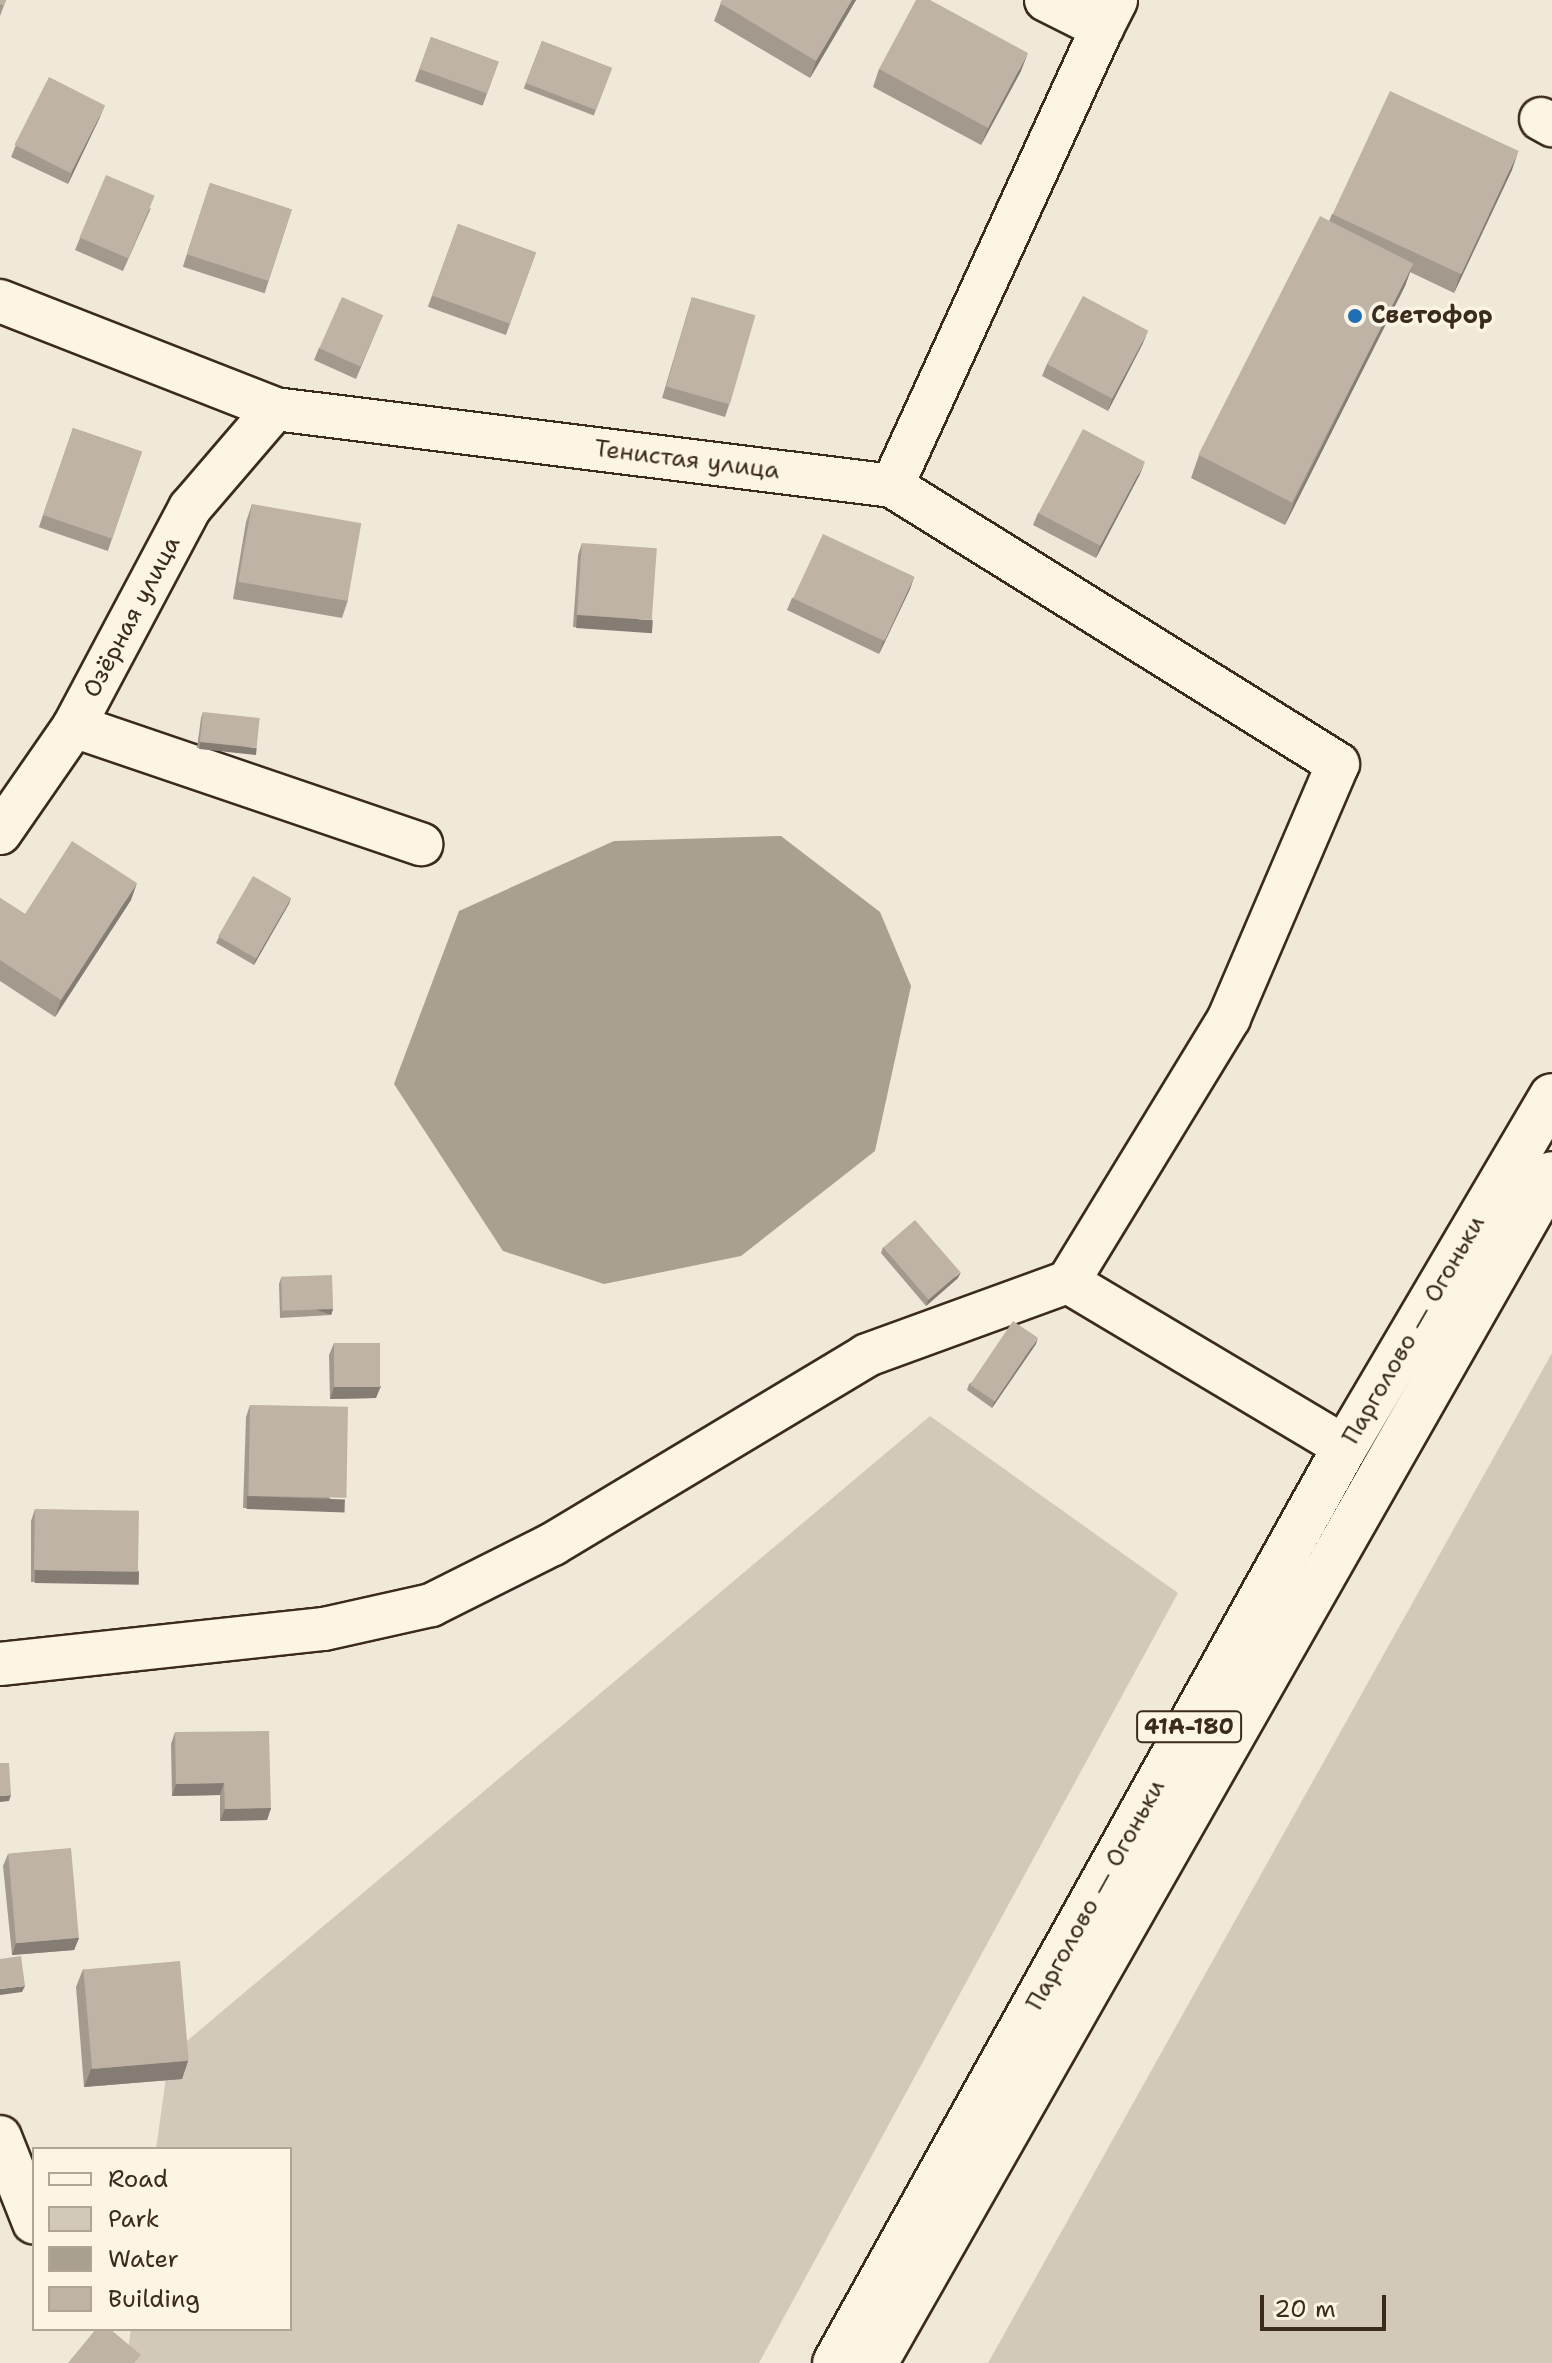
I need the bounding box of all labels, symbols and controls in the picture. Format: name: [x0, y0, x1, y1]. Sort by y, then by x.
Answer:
place label: Светофор: [1371, 302, 1493, 330]
marker: Светофор: [1346, 307, 1364, 325]
street label: Тенистая улица: [593, 434, 781, 486]
street label: Озёрная улица: [77, 531, 187, 703]
street label: Парголово — Огоньки: [1337, 1211, 1491, 1449]
road number: 41А-180: [1135, 1709, 1243, 1745]
street label: Парголово — Огоньки: [1021, 1775, 1171, 2015]
legend: [32, 2147, 292, 2331]
text: Road: [108, 2163, 168, 2195]
text: Park: [108, 2203, 160, 2235]
text: Water: [108, 2243, 179, 2275]
scale bar: [1264, 2279, 1390, 2329]
text: Building: [108, 2283, 200, 2315]
text: 20 m: [1274, 2293, 1336, 2325]

